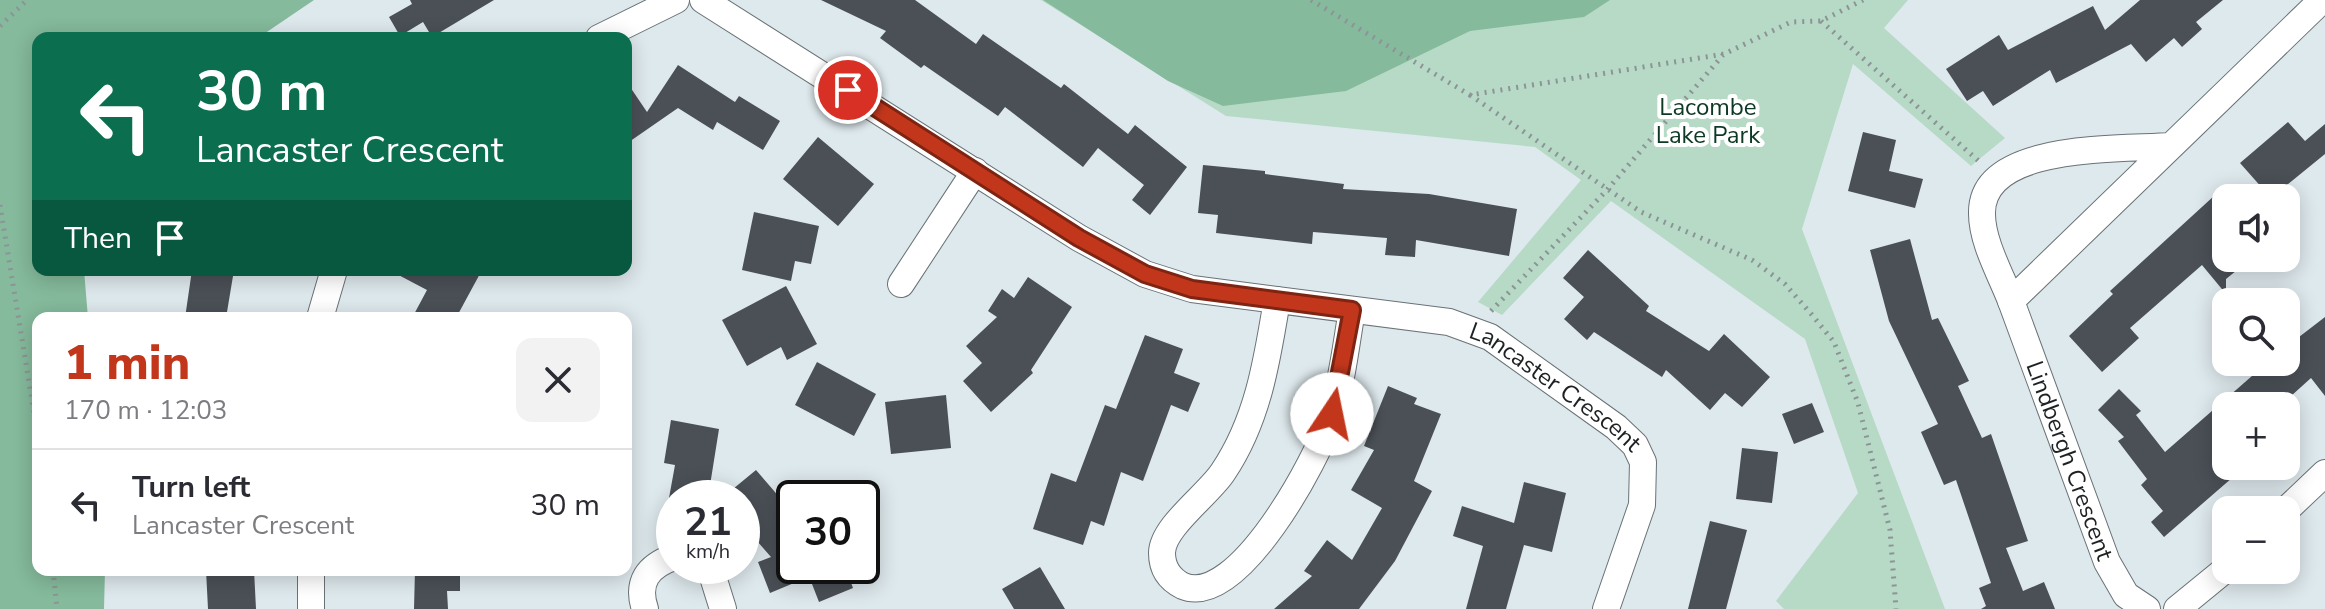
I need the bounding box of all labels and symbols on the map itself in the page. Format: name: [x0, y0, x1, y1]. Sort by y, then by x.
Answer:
pin: [814, 56, 882, 124]
park label: Lacombe Lake Park: [1656, 91, 1761, 151]
street label: Lancaster Crescent: [1465, 315, 1649, 459]
street label: Lindbergh Crescent: [2018, 356, 2121, 565]
position arrow: [1290, 372, 1374, 456]
speed limit sign: 30: [776, 480, 880, 584]

